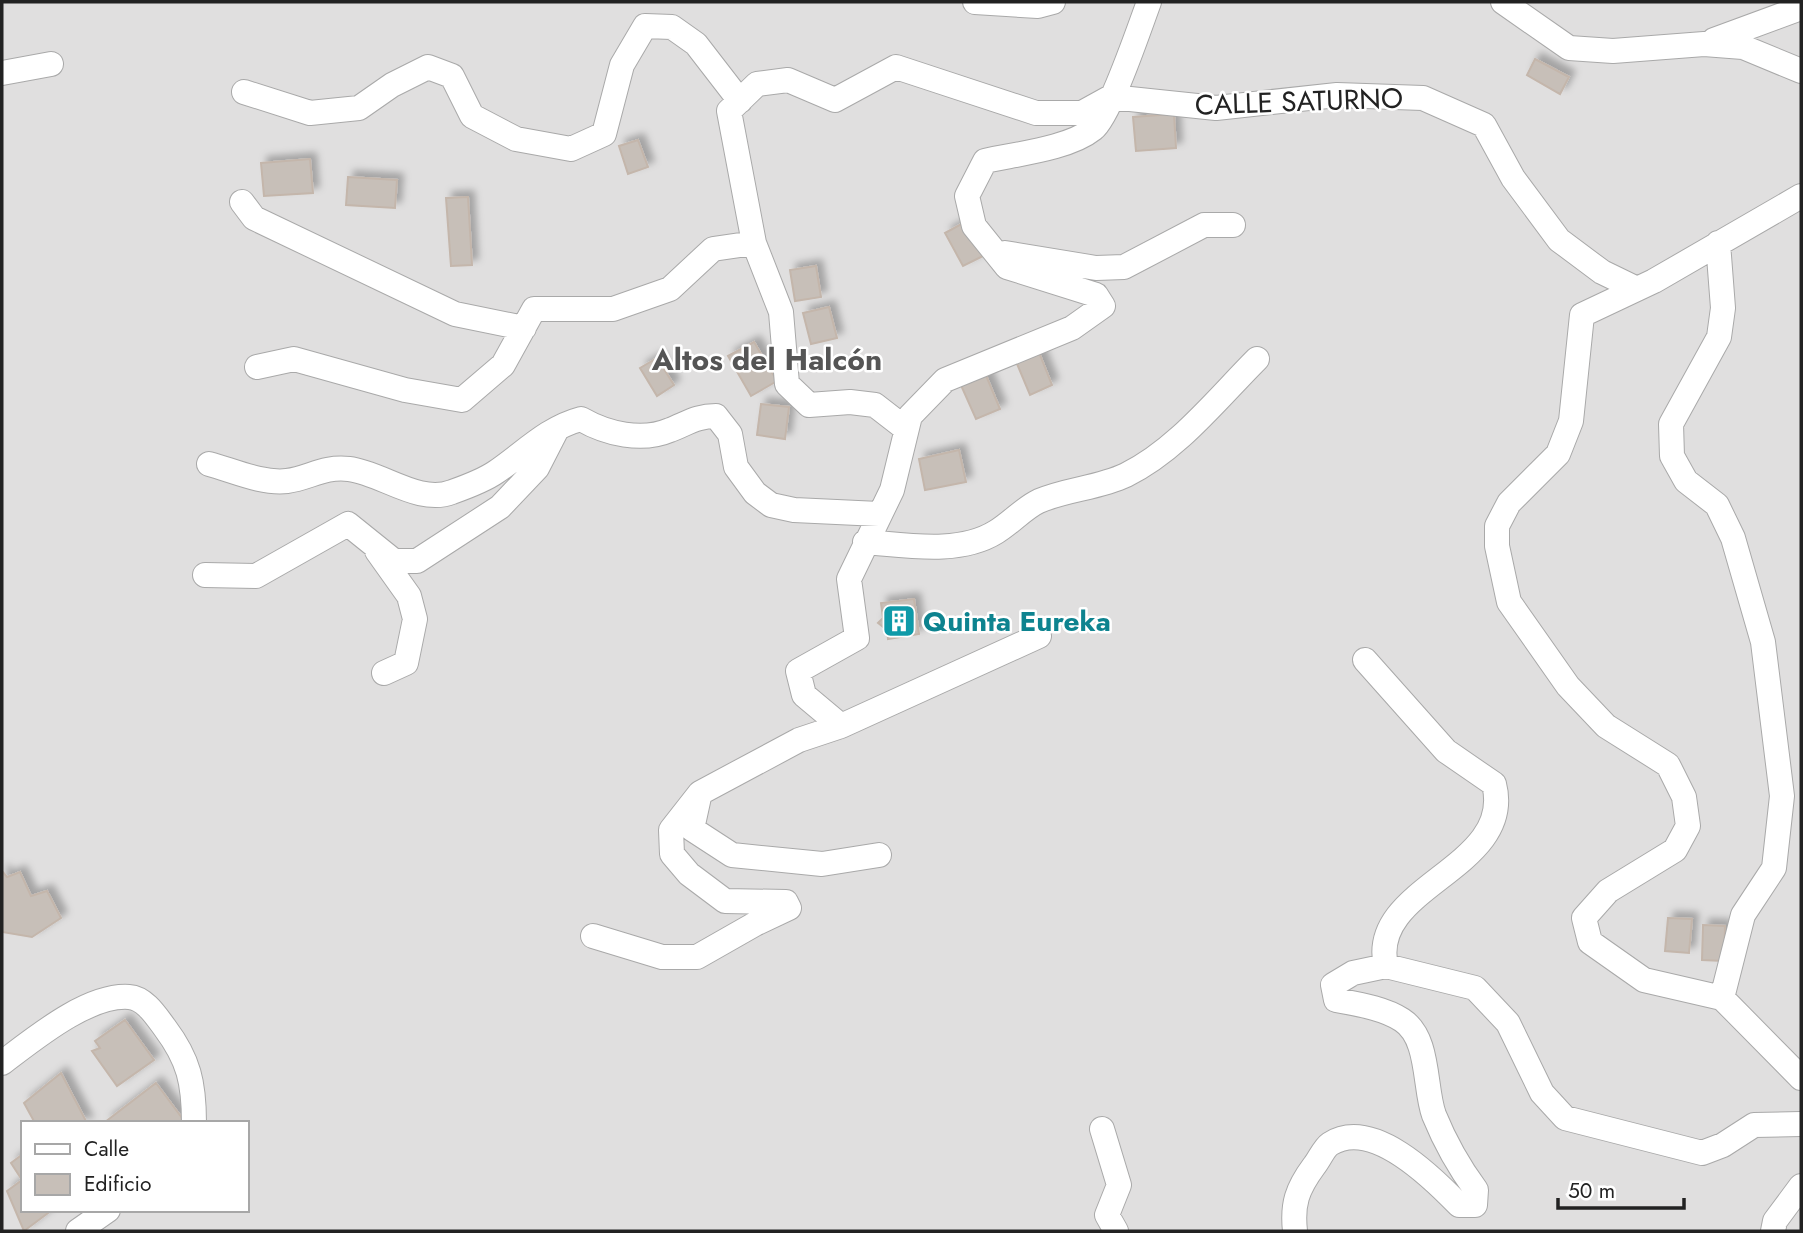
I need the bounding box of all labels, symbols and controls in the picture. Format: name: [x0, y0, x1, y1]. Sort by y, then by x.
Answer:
street label: CALLE SATURNO: [1194, 77, 1404, 126]
district label: Altos del Halcón: [651, 338, 882, 381]
place label: Quinta Eureka: [923, 601, 1111, 642]
building icon: Quinta Eureka: [880, 602, 918, 640]
legend: [21, 1121, 248, 1212]
text: Calle: [84, 1134, 129, 1164]
scale bar: [1558, 1166, 1684, 1210]
text: Edificio: [84, 1169, 151, 1199]
text: 50 m: [1568, 1176, 1615, 1206]

